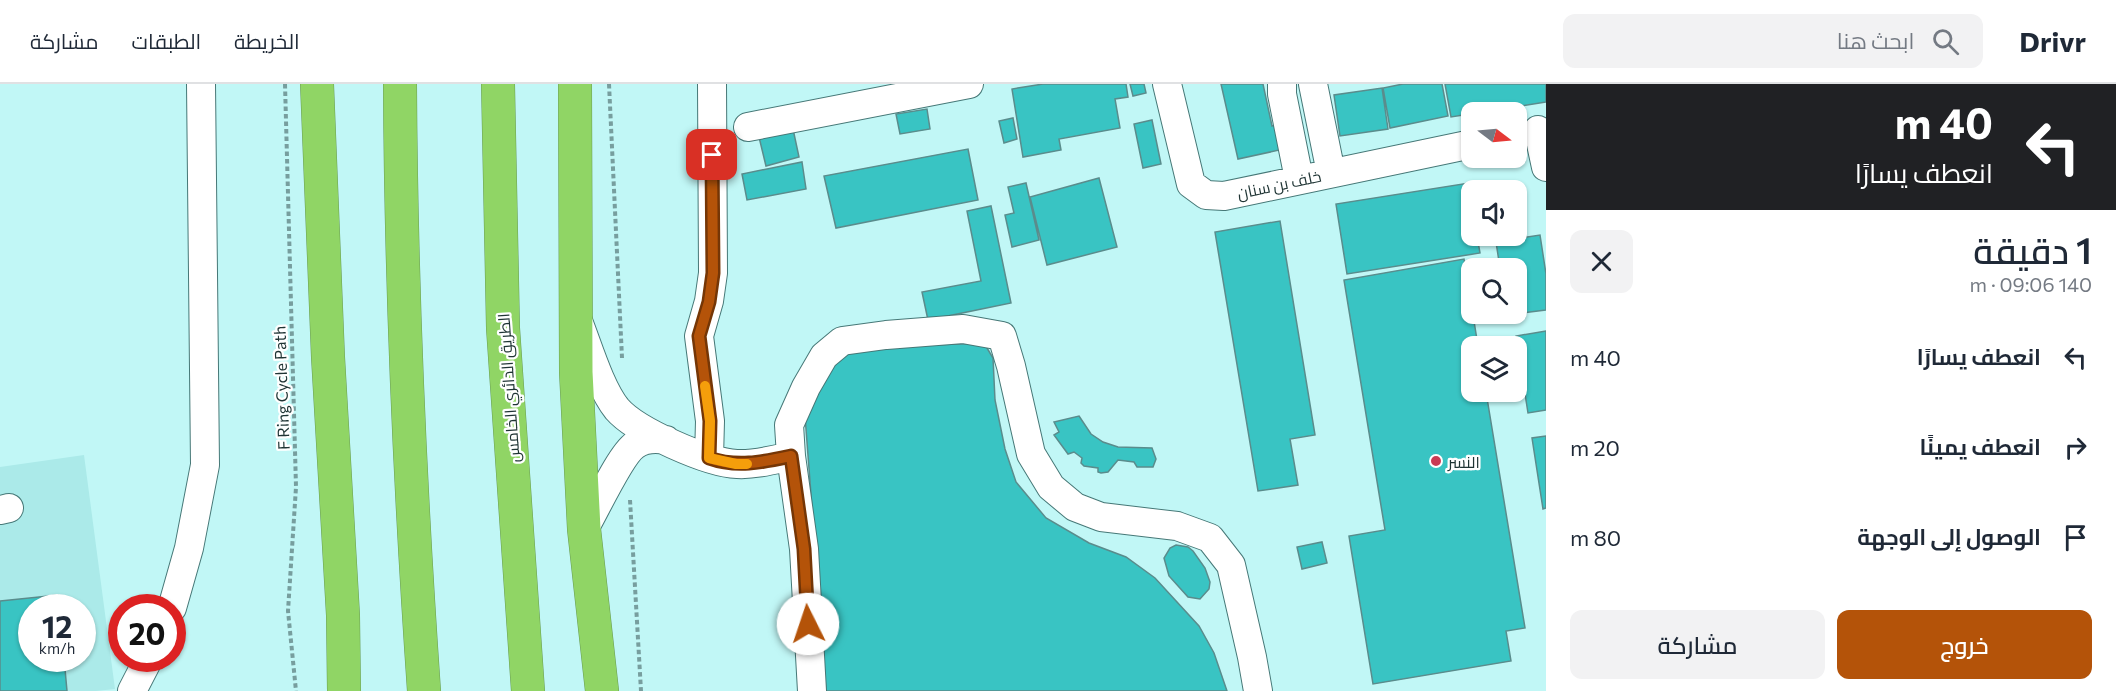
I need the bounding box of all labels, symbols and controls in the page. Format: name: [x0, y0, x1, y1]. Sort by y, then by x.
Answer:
search box: [1563, 14, 1983, 68]
text: Drivr: [2019, 24, 2086, 58]
icon: search: [1929, 25, 1962, 58]
text: ابحث هنا: [1837, 27, 1914, 54]
text: مشاركة: [30, 28, 99, 53]
text: الطبقات: [132, 28, 201, 53]
text: الخريطة: [234, 28, 300, 53]
text: 40 m: [1895, 96, 1993, 148]
north arrow: [1461, 102, 1527, 168]
map controls: [1461, 102, 1527, 402]
icon: left: [2014, 108, 2092, 186]
pin: [686, 129, 737, 180]
icon: arrive: [695, 138, 728, 171]
text: انعطف يسارًا: [1855, 156, 1993, 189]
street label: خلف بن سنان: [1235, 166, 1323, 204]
button: sound: [1461, 180, 1527, 246]
text: 1 دقيقة: [1973, 227, 2092, 271]
button: close: [1570, 230, 1633, 293]
button: search: [1461, 258, 1527, 324]
text: 140 m · 09:06: [1970, 272, 2092, 296]
street label: الطريق الدائري الخامس: [493, 312, 528, 463]
street label: F Ring Cycle Path: [269, 326, 293, 450]
button: layers: [1461, 336, 1527, 402]
icon: left: [2059, 341, 2092, 374]
text: انعطف يسارًا: [1917, 343, 2041, 370]
text: 40 m: [1570, 344, 1621, 371]
icon: right: [2059, 431, 2092, 464]
text: انعطف يمينًا: [1920, 433, 2041, 460]
text: 20 m: [1570, 434, 1620, 461]
place label: النسر: [1447, 452, 1480, 472]
marker: النسر: [1429, 454, 1443, 468]
icon: arrive: [2059, 521, 2092, 554]
text: الوصول إلى الوجهة: [1857, 523, 2041, 550]
text: 80 m: [1570, 524, 1621, 551]
position arrow: [776, 592, 840, 656]
speed limit sign: 20: [108, 594, 186, 672]
text: 12: [42, 607, 72, 644]
button: مشاركة: [1570, 610, 1825, 679]
button: خروج: [1837, 610, 2092, 679]
text: km/h: [39, 639, 75, 657]

